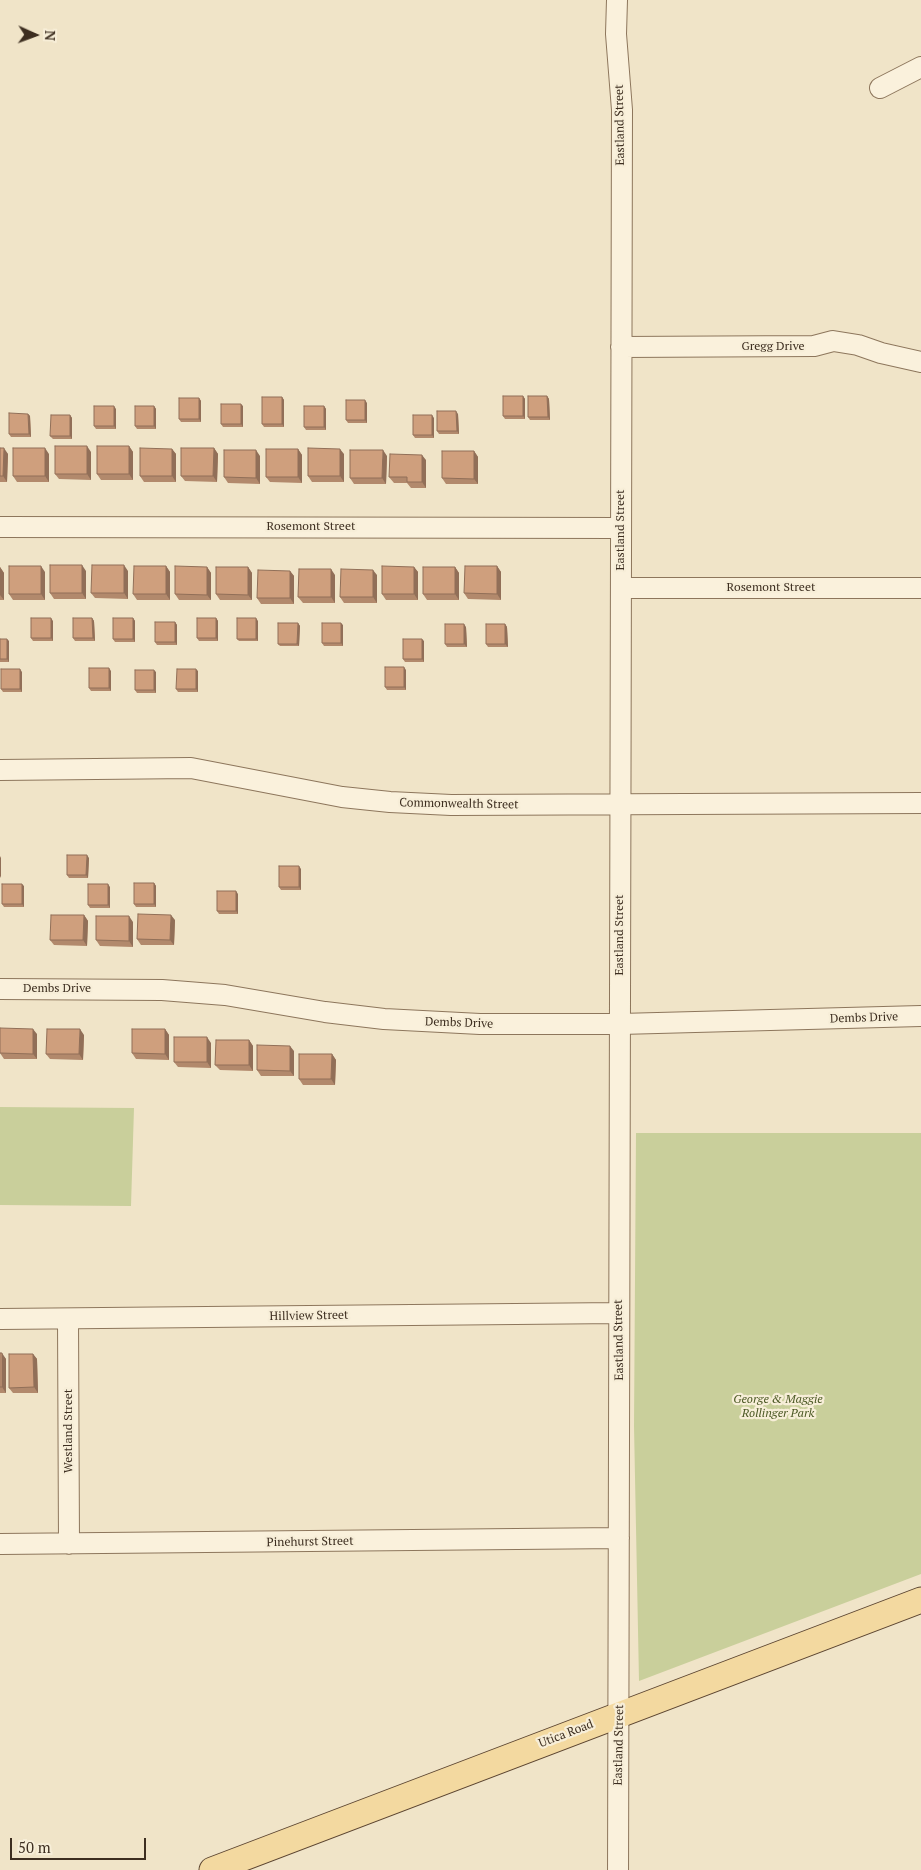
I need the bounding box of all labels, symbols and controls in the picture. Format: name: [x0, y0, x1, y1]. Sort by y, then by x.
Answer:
north arrow: [10, 10, 60, 60]
text: N: [41, 30, 60, 41]
street label: Eastland Street: [612, 84, 628, 166]
street label: Gregg Drive: [741, 340, 805, 354]
street label: Eastland Street: [614, 489, 628, 571]
street label: Rosemont Street: [267, 520, 355, 534]
street label: Rosemont Street: [727, 581, 815, 595]
street label: Commonwealth Street: [399, 796, 519, 812]
street label: Eastland Street: [613, 894, 627, 976]
street label: Dembs Drive: [23, 982, 91, 996]
street label: Dembs Drive: [830, 1010, 898, 1026]
street label: Dembs Drive: [425, 1015, 493, 1031]
street label: Eastland Street: [611, 1299, 627, 1381]
street label: Hillview Street: [269, 1308, 349, 1324]
street label: Westland Street: [62, 1389, 76, 1473]
park label: George & Maggie Rollinger Park: [733, 1393, 823, 1421]
street label: Pinehurst Street: [266, 1534, 354, 1550]
street label: Eastland Street: [611, 1704, 627, 1786]
street label: Utica Road: [537, 1717, 595, 1751]
scale bar: [12, 1828, 149, 1860]
text: 50 m: [18, 1837, 51, 1857]

